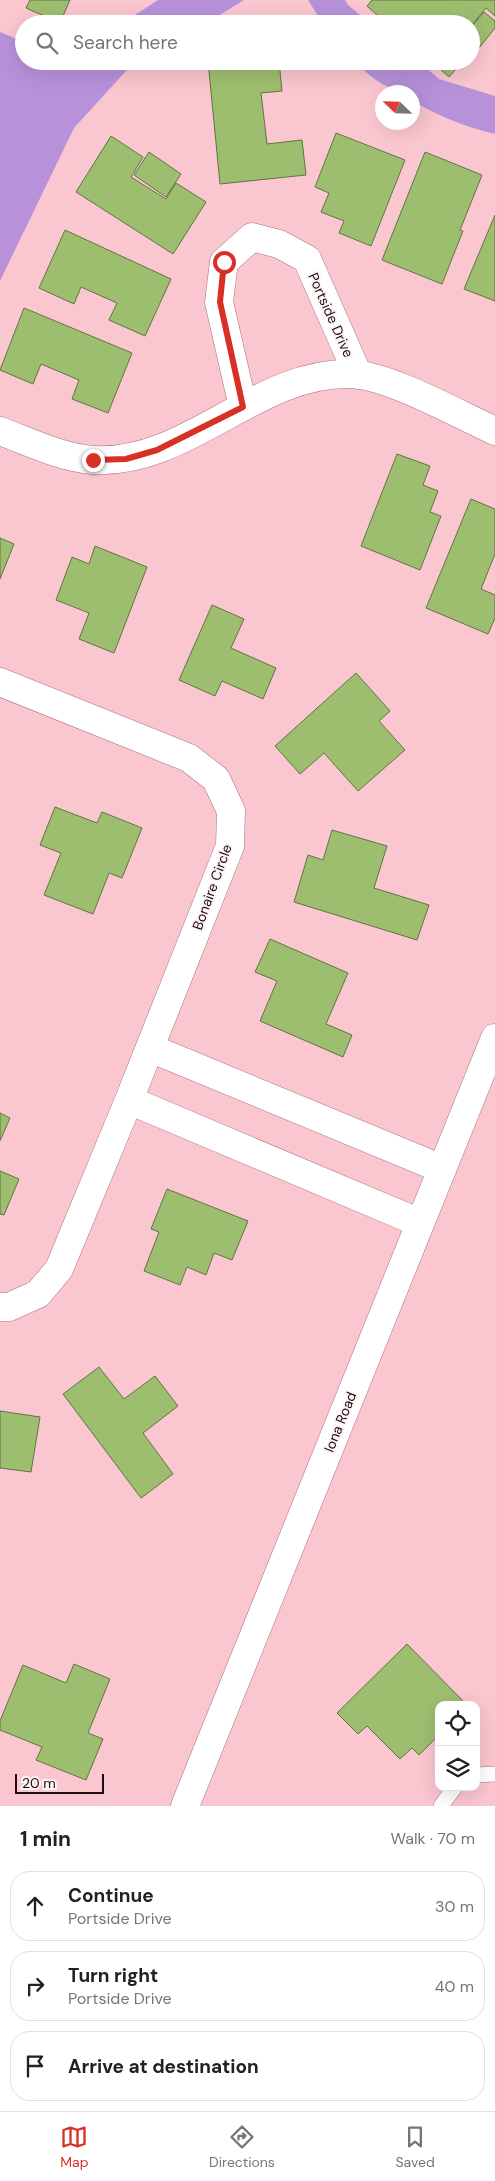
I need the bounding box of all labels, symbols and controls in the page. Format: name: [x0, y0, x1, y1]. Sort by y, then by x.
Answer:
search box: [15, 15, 480, 70]
icon: search: [33, 29, 61, 57]
text: Search here: [73, 30, 178, 55]
north arrow: [375, 85, 420, 130]
route start: [213, 251, 236, 274]
street label: Portside Drive: [304, 270, 358, 360]
route end: [82, 449, 105, 472]
street label: Bonaire Circle: [188, 842, 236, 932]
street label: Iona Road: [320, 1389, 360, 1455]
map controls: [435, 1701, 480, 1791]
button: locate: [435, 1701, 480, 1746]
button: layers: [435, 1746, 480, 1791]
scale bar: [15, 1771, 104, 1794]
text: 20 m: [22, 1774, 56, 1792]
text: 1 min: [20, 1825, 71, 1853]
text: Walk · 70 m: [391, 1828, 475, 1849]
text: Continue: [68, 1883, 154, 1908]
icon: ahead: [21, 1892, 49, 1920]
text: 30 m: [435, 1896, 474, 1917]
text: Portside Drive: [68, 1908, 172, 1929]
text: Turn right: [68, 1963, 158, 1988]
icon: right: [21, 1972, 49, 2000]
text: 40 m: [435, 1976, 474, 1997]
text: Portside Drive: [68, 1988, 172, 2009]
icon: arrive: [21, 2052, 49, 2080]
text: Arrive at destination: [68, 2054, 259, 2079]
tab: Map: [60, 2123, 88, 2171]
tab: Directions: [209, 2123, 275, 2171]
tab: Saved: [395, 2123, 435, 2171]

